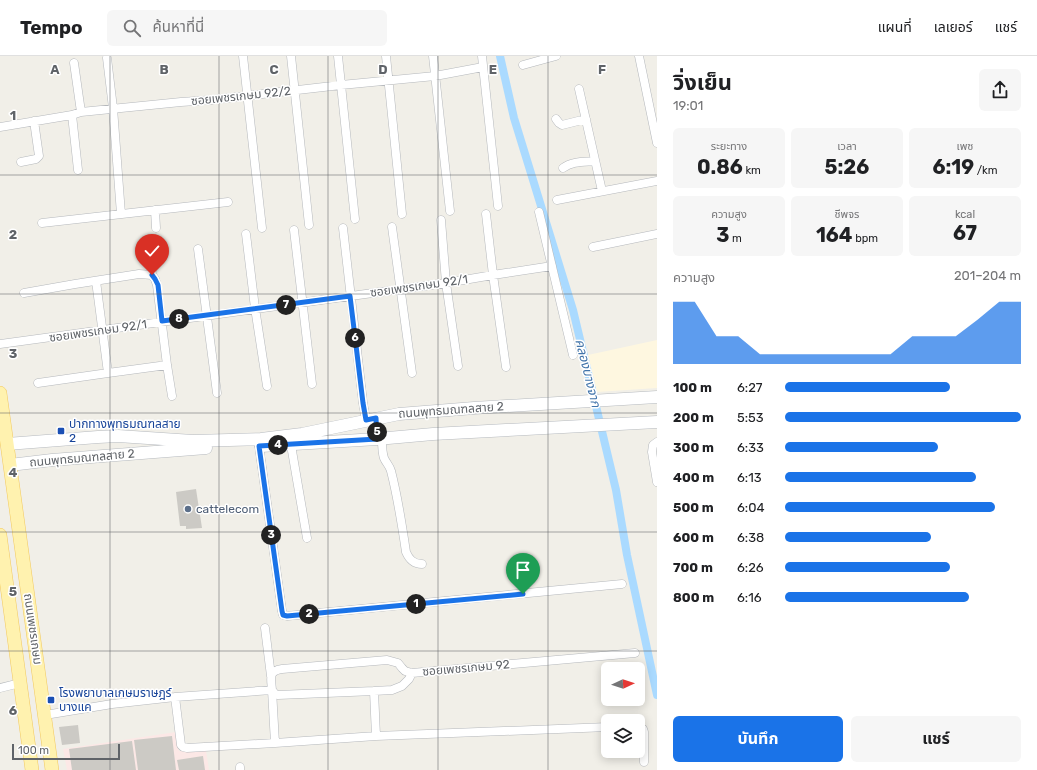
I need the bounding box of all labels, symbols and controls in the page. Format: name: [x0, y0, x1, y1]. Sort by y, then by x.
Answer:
search box: [107, 10, 387, 46]
text: Tempo: [20, 16, 83, 39]
icon: search: [121, 17, 143, 39]
text: ค้นหาที่นี่: [153, 18, 204, 36]
text: แผนที่: [878, 19, 912, 36]
text: เลเยอร์: [934, 19, 973, 36]
text: แชร์: [995, 19, 1017, 36]
text: A: [50, 62, 60, 77]
text: B: [159, 62, 169, 77]
text: C: [269, 62, 279, 77]
text: D: [378, 62, 388, 77]
text: E: [489, 62, 497, 77]
text: F: [598, 62, 606, 77]
text: วิ่งเย็น: [673, 69, 732, 96]
button: share: [979, 69, 1021, 111]
street label: ซอยเพชรเกษม 92/2: [190, 84, 292, 108]
text: 19:01: [673, 98, 703, 113]
text: 1: [10, 108, 16, 123]
text: ระยะทาง: [711, 140, 747, 153]
text: เวลา: [837, 140, 857, 153]
text: เพซ: [957, 140, 973, 153]
text: 0.86: [697, 155, 743, 179]
text: 5:26: [825, 155, 869, 179]
text: 6:19: [932, 155, 974, 179]
text: km: [743, 164, 761, 177]
text: /km: [974, 164, 998, 177]
text: ความสูง: [711, 208, 747, 221]
text: ชีพจร: [835, 208, 859, 221]
text: kcal: [955, 208, 975, 221]
text: 67: [953, 221, 977, 245]
text: 3: [716, 223, 729, 247]
text: 164: [816, 223, 853, 247]
text: 2: [9, 227, 17, 242]
text: m: [729, 232, 742, 245]
text: bpm: [853, 232, 878, 245]
pin: [135, 234, 169, 275]
icon: check: [141, 240, 163, 262]
text: 201–204 m: [954, 268, 1021, 283]
text: ความสูง: [673, 270, 715, 285]
street label: ซอยเพชรเกษม 92/1: [369, 272, 469, 300]
pin: 7: [276, 295, 296, 315]
text: 7: [283, 298, 289, 311]
pin: 8: [169, 309, 189, 329]
text: 8: [175, 312, 183, 325]
street label: ซอยเพชรเกษม 92/1: [48, 317, 148, 345]
pin: 6: [345, 328, 365, 348]
text: 6: [351, 331, 359, 344]
water label: คลองบางจาก: [572, 337, 604, 410]
text: 3: [9, 346, 18, 361]
text: 100 m: [673, 380, 712, 395]
text: 6:27: [737, 380, 762, 395]
street label: ถนนพุทธมณฑลสาย 2: [398, 399, 504, 421]
text: 200 m: [673, 410, 714, 425]
text: 5:53: [737, 410, 764, 425]
place label: ปากทางพุทธมณฑลสาย 2: [69, 417, 181, 445]
pin: 5: [367, 422, 387, 442]
text: 5: [373, 425, 381, 438]
marker: ปากทางพุทธมณฑลสาย 2: [56, 426, 66, 436]
pin: 4: [268, 435, 288, 455]
text: 4: [274, 438, 282, 451]
text: 300 m: [673, 440, 714, 455]
text: 6:33: [737, 440, 764, 455]
street label: ถนนพุทธมณฑลสาย 2: [29, 446, 135, 470]
text: 4: [9, 465, 18, 480]
text: 400 m: [673, 470, 714, 485]
text: 6:13: [737, 470, 762, 485]
text: 500 m: [673, 500, 714, 515]
text: 6:04: [737, 500, 765, 515]
place label: cattelecom: [196, 502, 259, 516]
marker: cattelecom: [183, 504, 193, 514]
pin: 3: [261, 525, 281, 545]
text: 3: [267, 528, 275, 541]
text: 600 m: [673, 530, 714, 545]
text: 6:38: [737, 530, 764, 545]
pin: [506, 553, 540, 594]
icon: arrive: [512, 559, 534, 581]
text: 700 m: [673, 560, 713, 575]
text: 6:26: [737, 560, 764, 575]
text: 5: [9, 584, 17, 599]
text: 800 m: [673, 590, 714, 605]
text: 6:16: [737, 590, 762, 605]
street label: ถนนเพชรเกษม: [21, 592, 45, 666]
pin: 1: [406, 594, 426, 614]
text: 1: [413, 597, 419, 610]
pin: 2: [299, 604, 319, 624]
text: 2: [305, 607, 313, 620]
street label: ซอยเพชรเกษม 92: [422, 657, 510, 679]
north arrow: [601, 662, 645, 706]
map controls: [601, 662, 645, 758]
place label: โรงพยาบาลเกษมราษฎร์ บางแค: [59, 686, 172, 714]
marker: โรงพยาบาลเกษมราษฎร์ บางแค: [46, 695, 56, 705]
text: 6: [9, 703, 18, 718]
button: layers: [601, 714, 645, 758]
button: บันทึก: [673, 716, 843, 762]
button: แชร์: [851, 716, 1021, 762]
scale bar: [12, 742, 120, 761]
text: 100 m: [18, 744, 49, 757]

